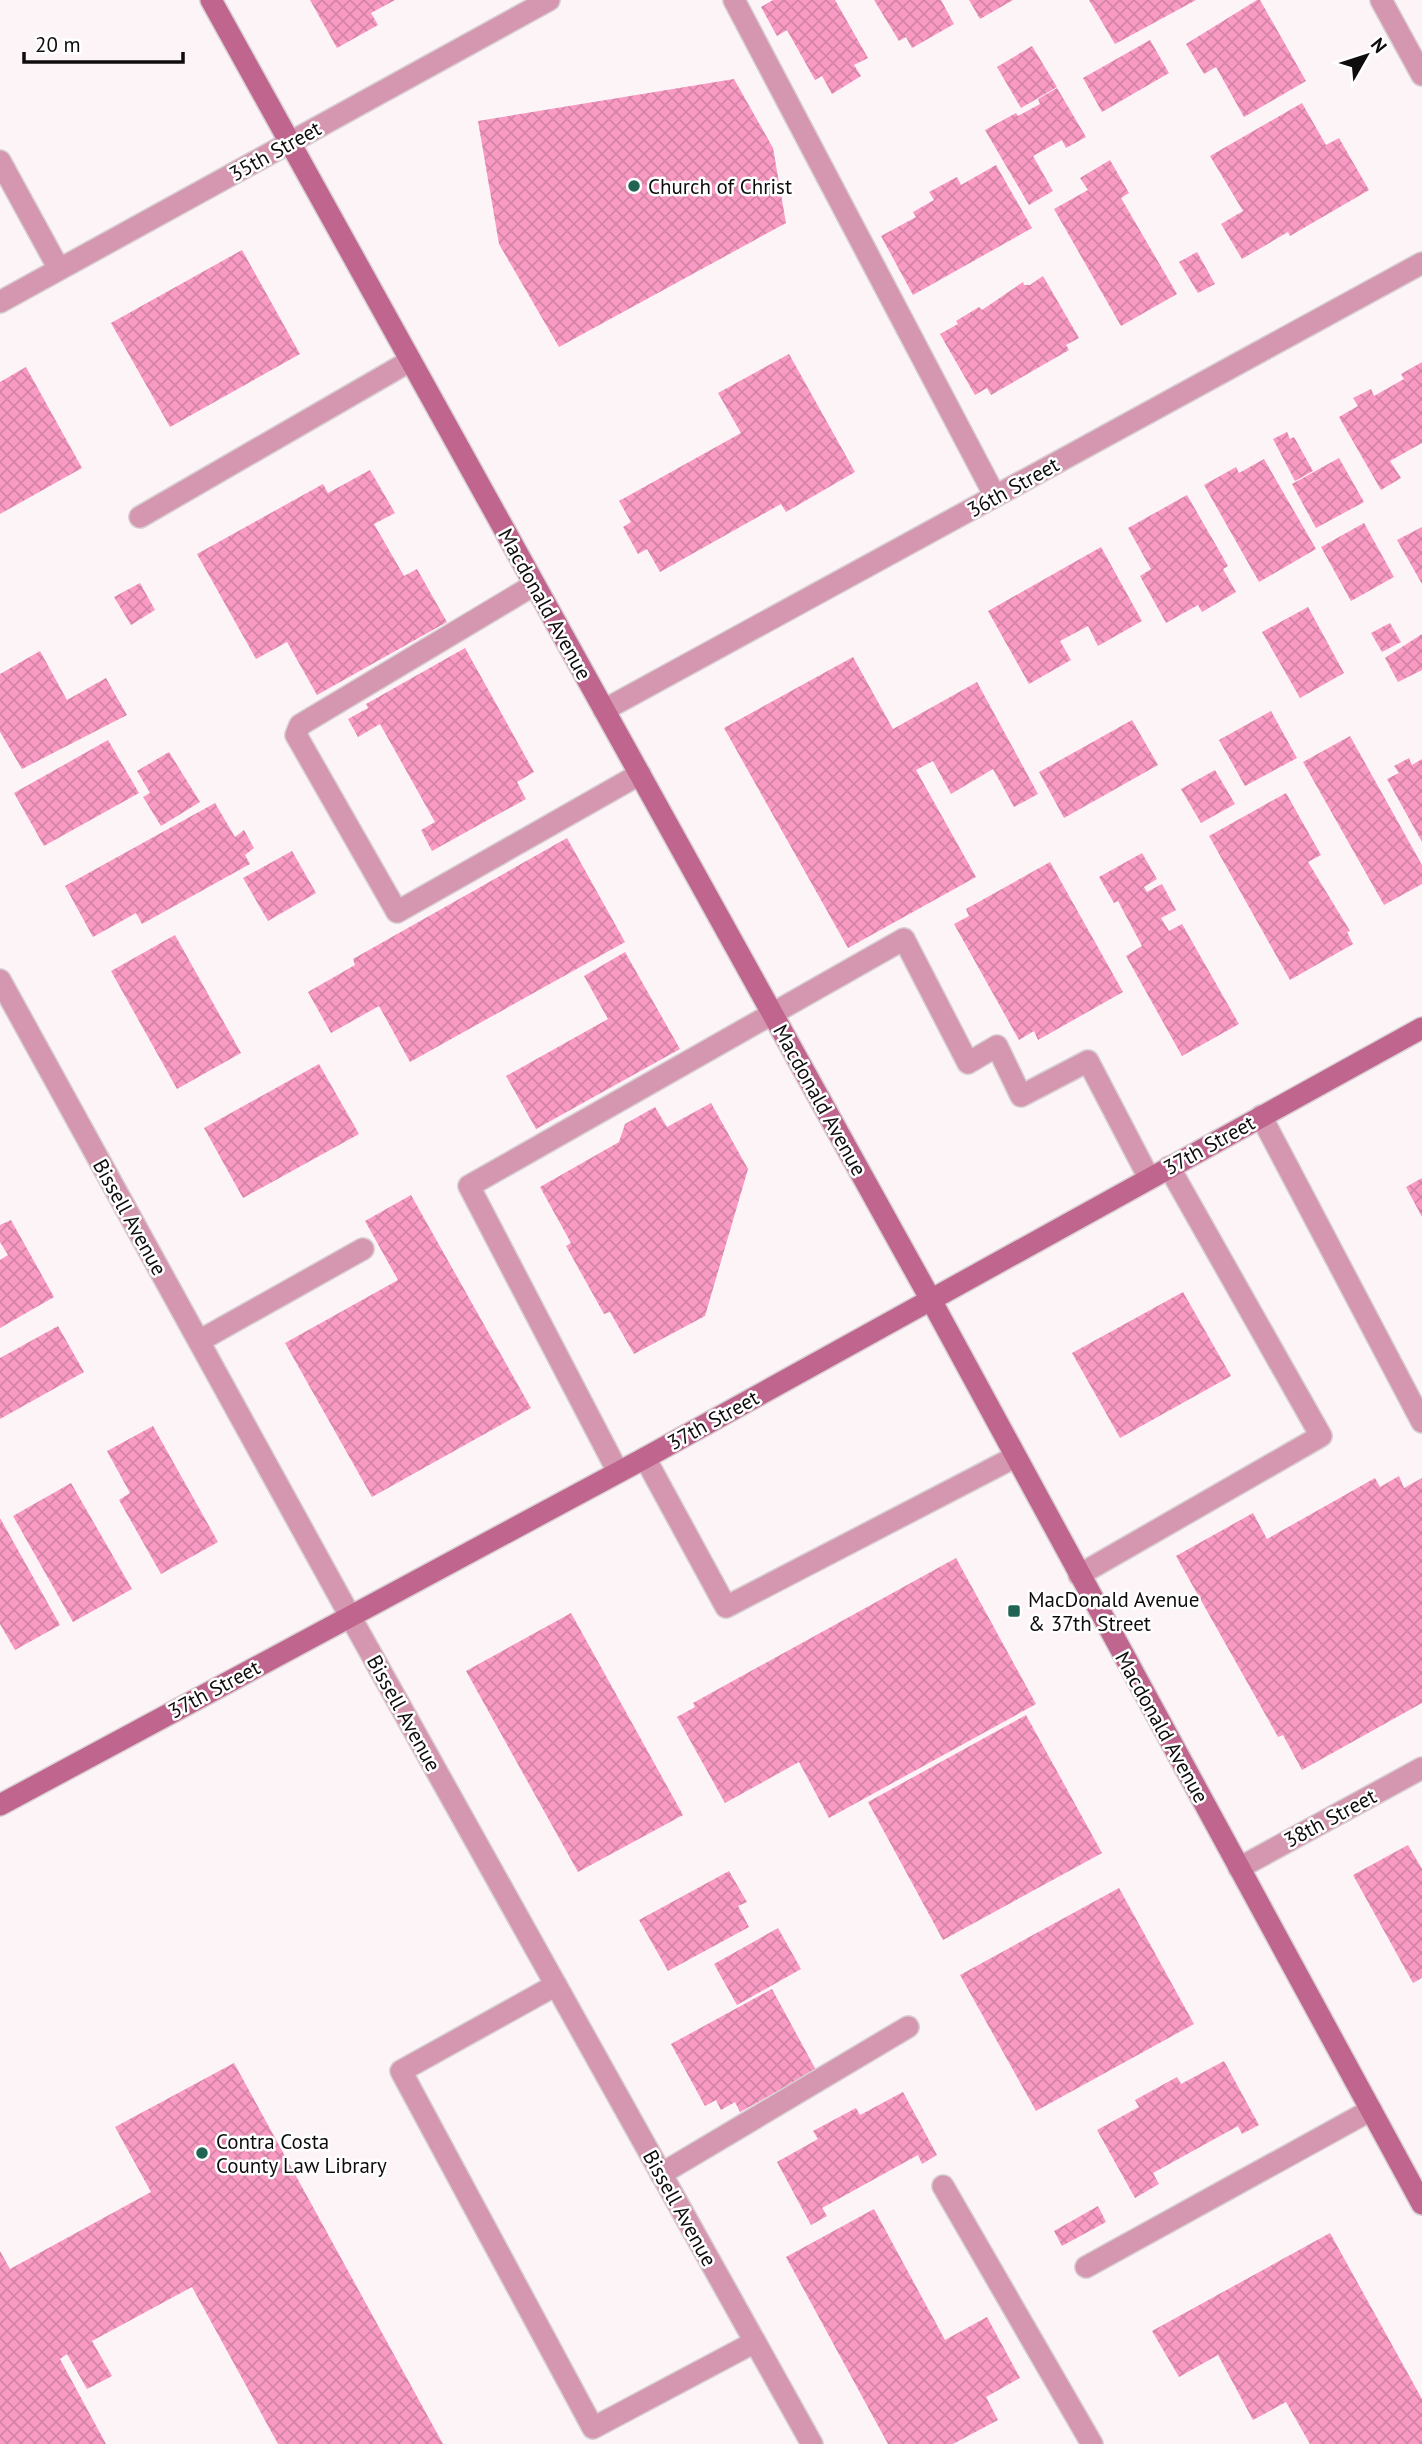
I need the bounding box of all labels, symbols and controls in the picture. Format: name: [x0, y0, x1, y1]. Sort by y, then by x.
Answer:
scale bar: [24, 21, 184, 65]
north arrow: [1331, 21, 1401, 91]
text: 20 m: [35, 31, 81, 58]
text: N: [1366, 33, 1392, 58]
street label: 35th Street: [224, 115, 326, 187]
place label: Church of Christ: [648, 173, 792, 200]
marker: Church of Christ: [626, 178, 642, 194]
street label: 36th Street: [962, 451, 1064, 523]
street label: Macdonald Avenue: [492, 524, 598, 684]
street label: Macdonald Avenue: [767, 1020, 873, 1180]
street label: 37th Street: [1159, 1109, 1259, 1181]
street label: Bissell Avenue: [87, 1154, 173, 1280]
street label: 37th Street: [663, 1384, 763, 1456]
place label: MacDonald Avenue & 37th Street: [1028, 1586, 1199, 1637]
marker: MacDonald Avenue & 37th Street: [1006, 1603, 1022, 1619]
street label: Macdonald Avenue: [1109, 1647, 1215, 1807]
street label: Bissell Avenue: [361, 1650, 447, 1776]
street label: 37th Street: [163, 1654, 265, 1724]
street label: 38th Street: [1279, 1782, 1381, 1854]
place label: Contra Costa County Law Library: [216, 2128, 387, 2179]
marker: Contra Costa County Law Library: [194, 2145, 210, 2161]
street label: Bissell Avenue: [637, 2145, 723, 2271]

